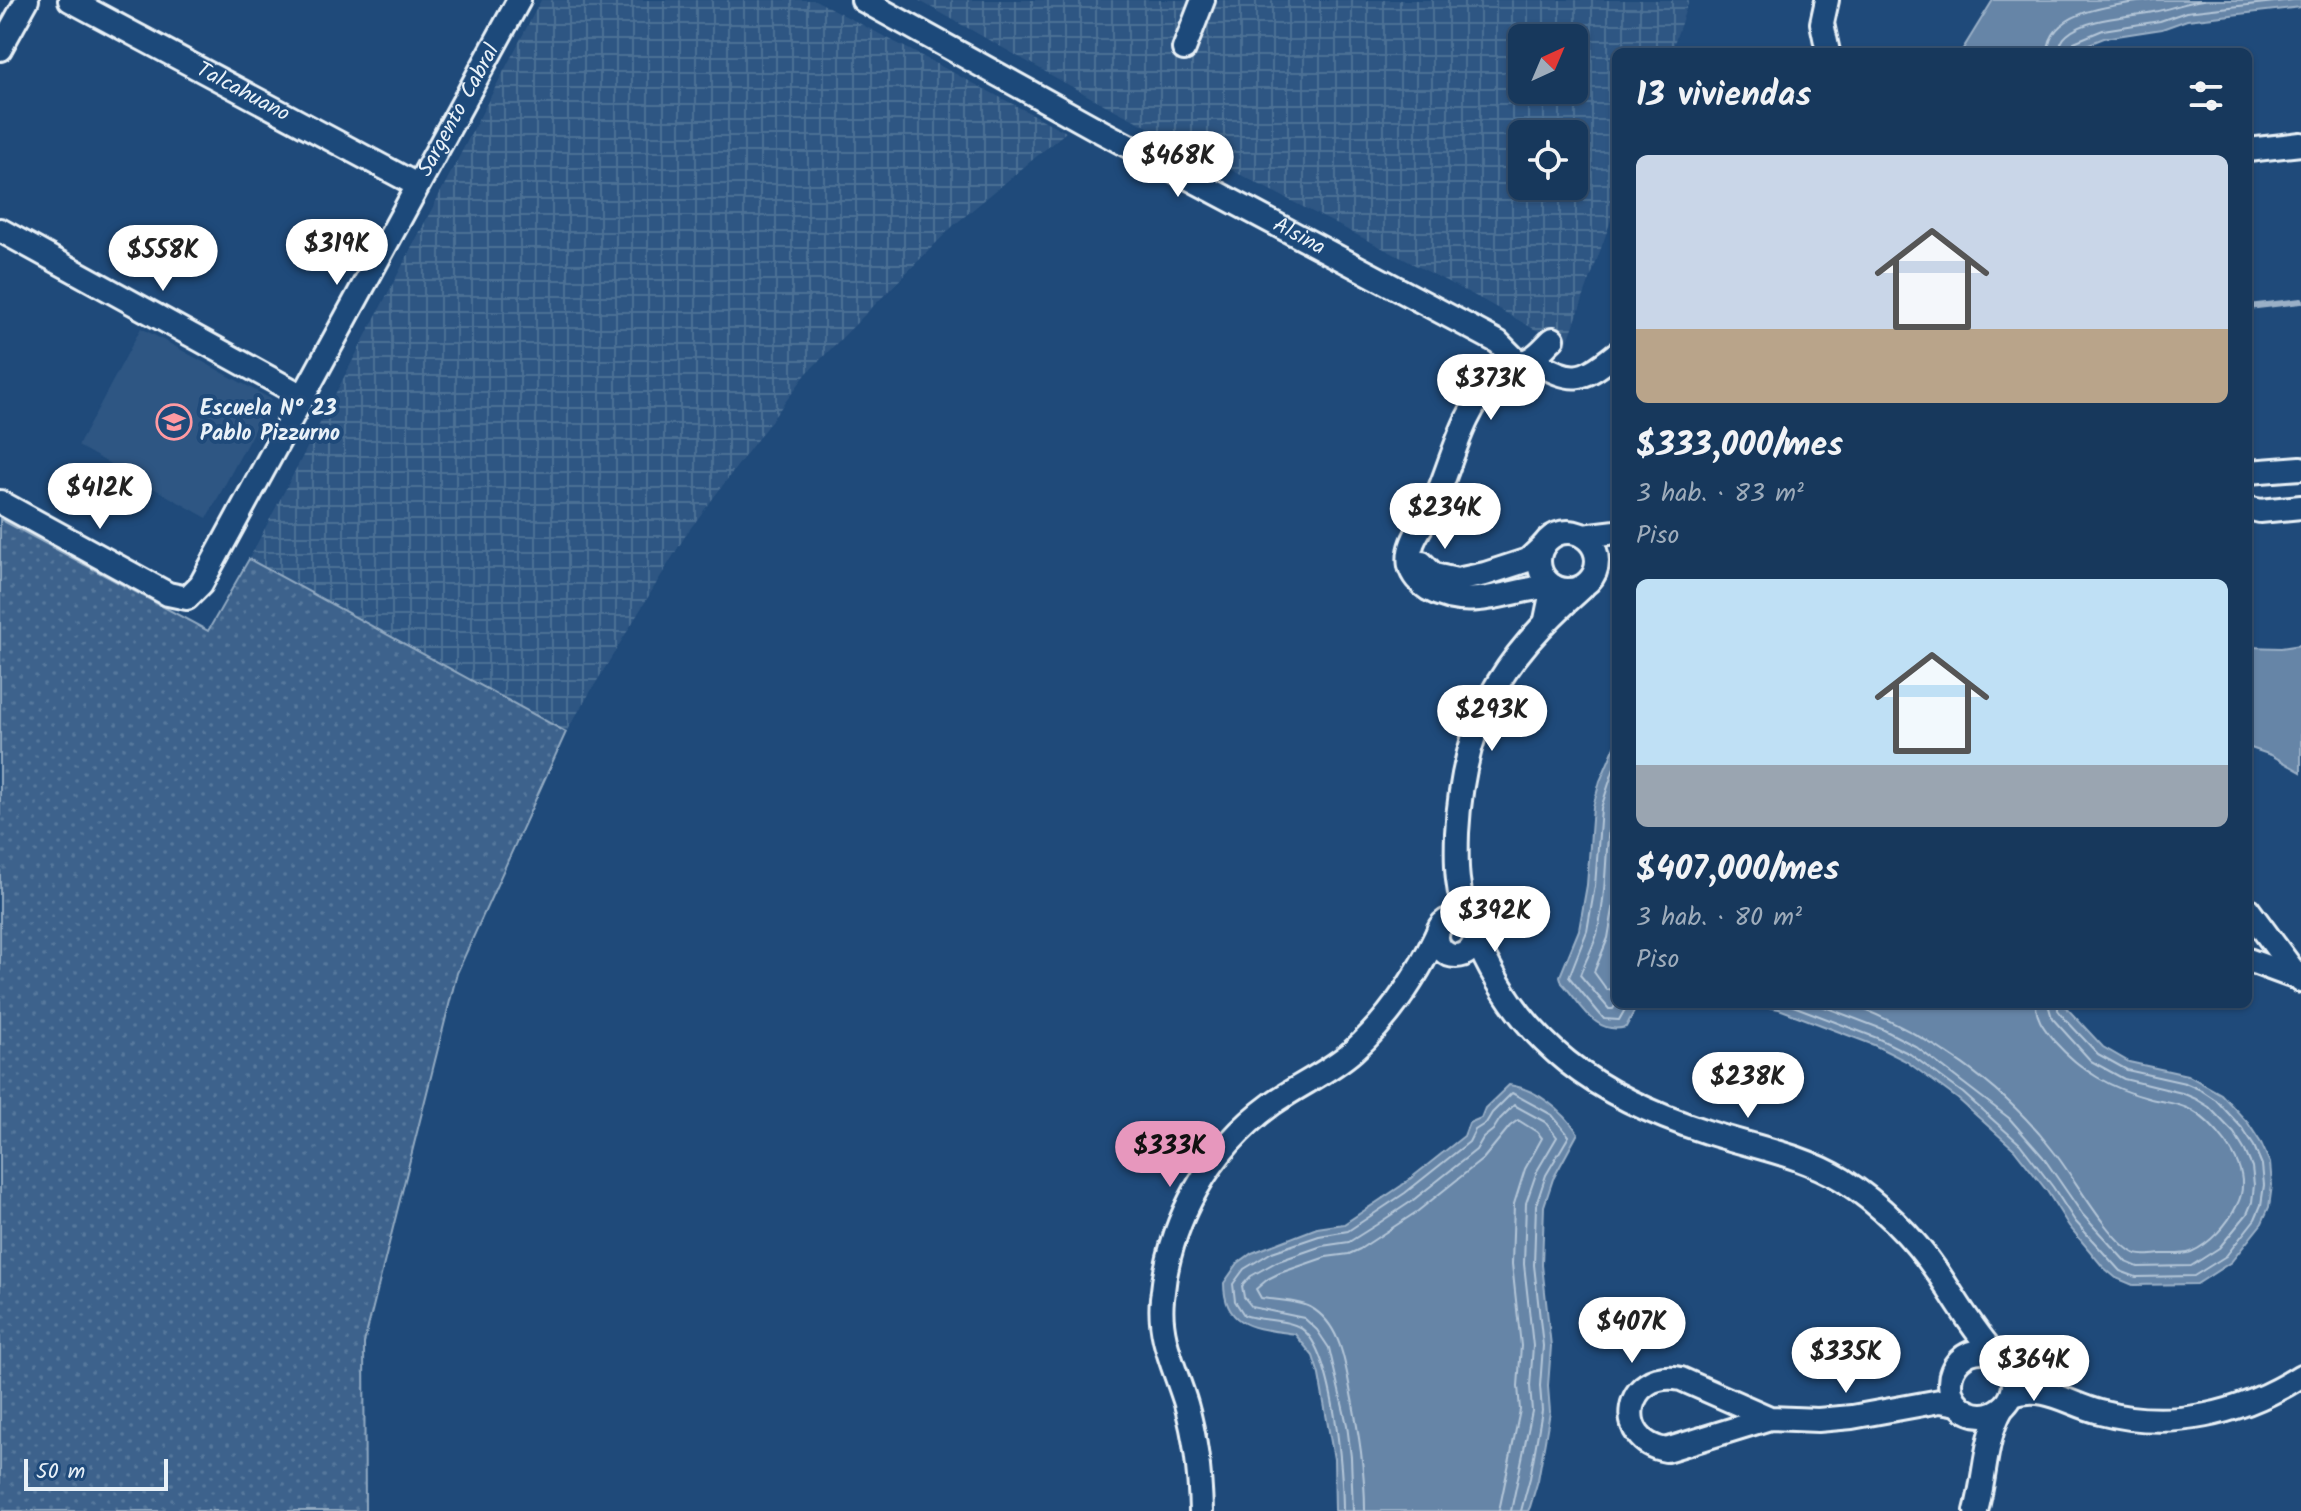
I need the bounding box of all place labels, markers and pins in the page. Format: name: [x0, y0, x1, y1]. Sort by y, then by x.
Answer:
pin: $468K: [1122, 131, 1234, 199]
pin: $319K: [281, 219, 393, 287]
pin: $558K: [107, 225, 219, 293]
pin: $373K: [1435, 354, 1547, 422]
place label: Escuela N° 23 Pablo Pizzurno: [200, 392, 340, 452]
school or university icon: Escuela N° 23 Pablo Pizzurno: [155, 403, 193, 441]
pin: $412K: [44, 463, 156, 531]
pin: $234K: [1389, 483, 1501, 551]
pin: $293K: [1436, 685, 1548, 753]
pin: $392K: [1439, 886, 1551, 954]
pin: $238K: [1692, 1052, 1804, 1120]
pin: $333K: [1114, 1121, 1226, 1189]
pin: $407K: [1576, 1297, 1688, 1365]
pin: $335K: [1790, 1327, 1902, 1395]
pin: $364K: [1978, 1335, 2090, 1403]

